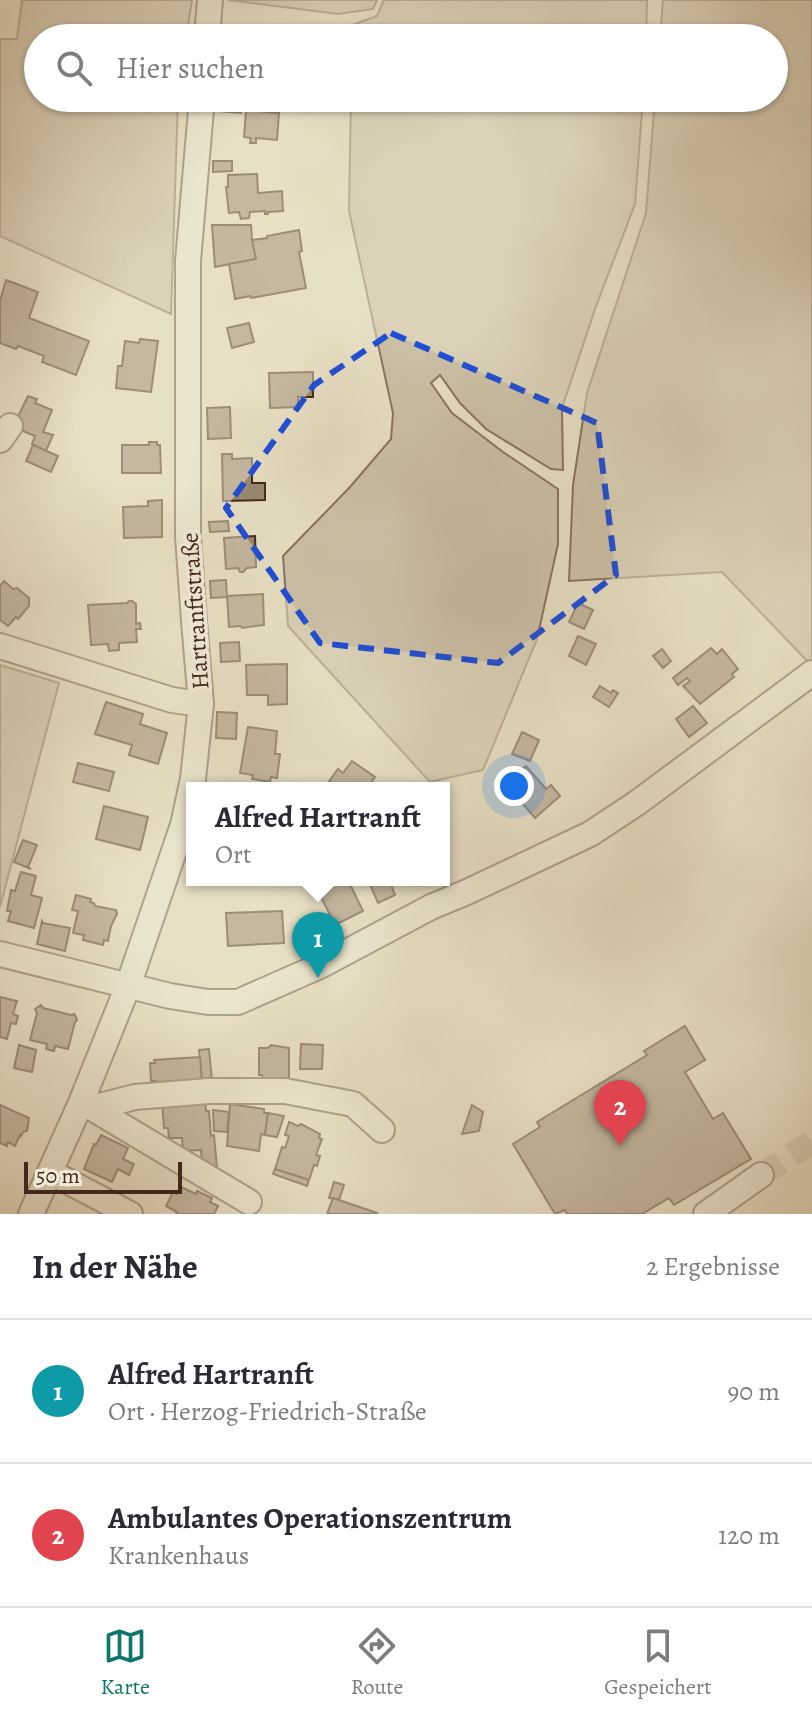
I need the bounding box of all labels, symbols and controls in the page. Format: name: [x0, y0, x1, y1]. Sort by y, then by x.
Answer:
search box: [24, 24, 788, 112]
icon: search: [52, 46, 96, 90]
text: Hier suchen: [116, 48, 265, 88]
street label: Hartranftstraße: [174, 531, 216, 691]
your location: [494, 766, 534, 806]
popup: [186, 782, 450, 886]
text: Alfred Hartranft: [215, 797, 421, 837]
text: Ort: [215, 837, 252, 872]
pin: 1: [292, 912, 344, 978]
pin: 2: [594, 1080, 646, 1146]
scale bar: [24, 1158, 182, 1194]
text: 50 m: [36, 1161, 80, 1191]
text: In der Nähe: [32, 1243, 198, 1290]
text: 2 Ergebnisse: [646, 1249, 780, 1284]
text: Alfred Hartranft: [108, 1354, 314, 1394]
text: 1: [53, 1374, 63, 1409]
text: 90 m: [728, 1374, 780, 1409]
text: Ort · Herzog-Friedrich-Straße: [108, 1394, 427, 1429]
text: Ambulantes Operationszentrum: [108, 1498, 512, 1538]
text: 2: [52, 1518, 64, 1553]
text: 120 m: [718, 1518, 780, 1553]
text: Krankenhaus: [108, 1538, 249, 1573]
tab: Karte: [100, 1624, 150, 1702]
tab: Route: [351, 1624, 403, 1702]
tab: Gespeichert: [604, 1624, 712, 1702]

